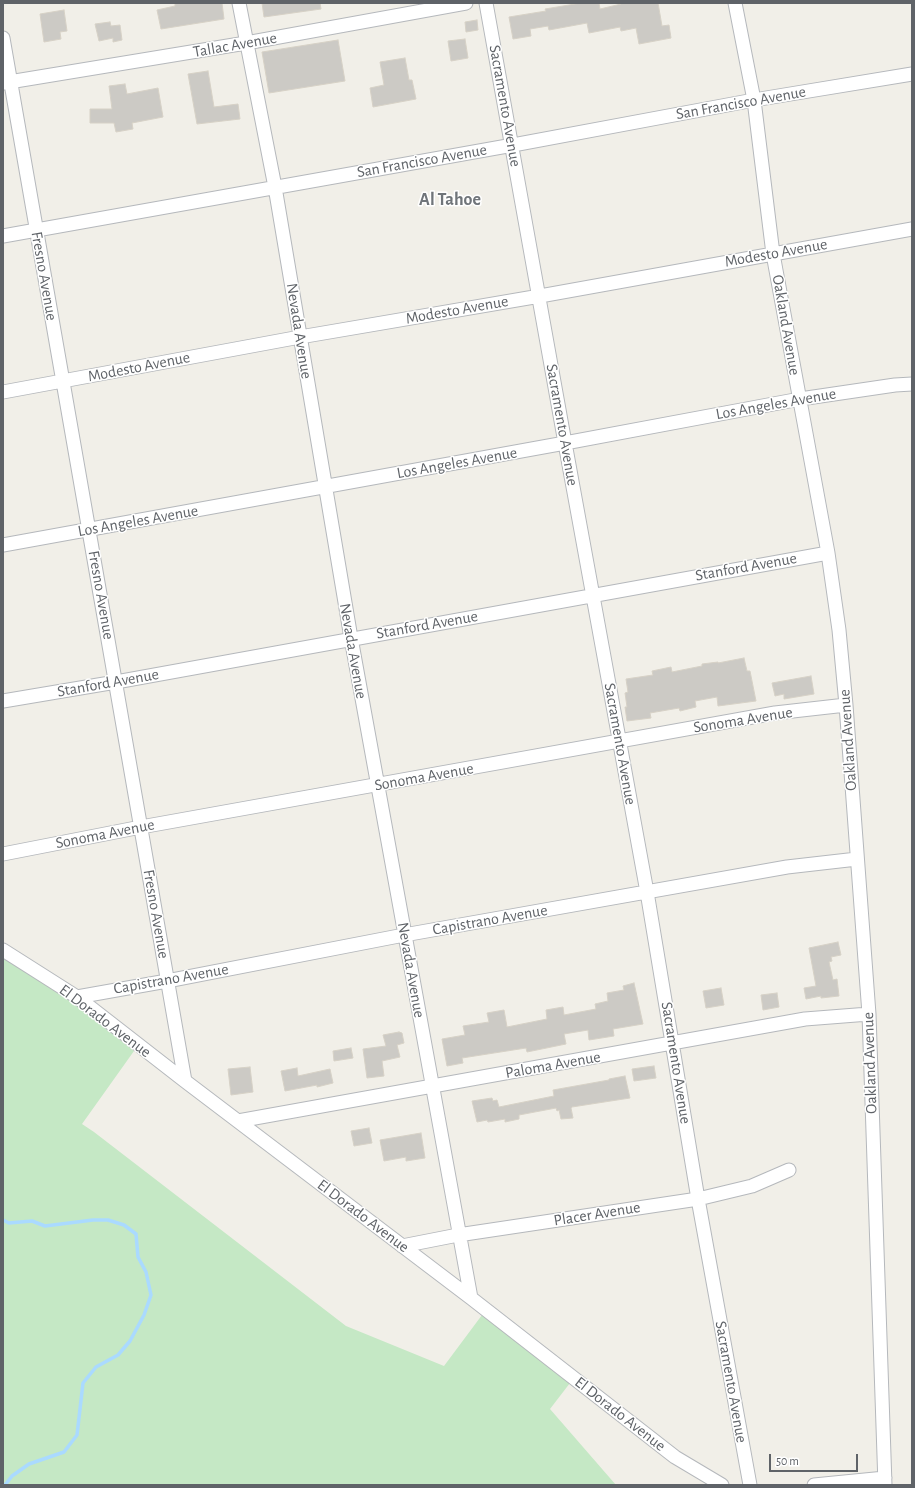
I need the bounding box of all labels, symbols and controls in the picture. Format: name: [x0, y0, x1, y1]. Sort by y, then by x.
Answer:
street label: Tallac Avenue: [192, 28, 278, 62]
street label: Sacramento Avenue: [485, 44, 525, 168]
street label: San Francisco Avenue: [675, 82, 807, 124]
street label: San Francisco Avenue: [356, 140, 488, 182]
district label: Al Tahoe: [419, 189, 481, 211]
street label: Fresno Avenue: [27, 230, 61, 322]
street label: Modesto Avenue: [723, 235, 829, 271]
street label: Oakland Avenue: [768, 273, 804, 377]
street label: Nevada Avenue: [282, 282, 316, 380]
street label: Modesto Avenue: [404, 292, 510, 328]
street label: Modesto Avenue: [86, 348, 192, 386]
street label: Sacramento Avenue: [542, 363, 582, 487]
street label: Los Angeles Avenue: [714, 384, 838, 424]
street label: Los Angeles Avenue: [395, 443, 519, 483]
street label: Los Angeles Avenue: [76, 501, 200, 541]
street label: Fresno Avenue: [84, 549, 118, 641]
street label: Stanford Avenue: [694, 549, 798, 585]
street label: Nevada Avenue: [335, 602, 371, 700]
street label: Stanford Avenue: [375, 607, 479, 643]
street label: Stanford Avenue: [56, 665, 160, 701]
street label: Sacramento Avenue: [600, 682, 640, 806]
street label: Oakland Avenue: [835, 689, 861, 791]
street label: Sonoma Avenue: [692, 703, 794, 737]
street label: Sonoma Avenue: [373, 759, 475, 795]
street label: Sonoma Avenue: [54, 815, 156, 853]
street label: Fresno Avenue: [139, 868, 173, 960]
street label: Capistrano Avenue: [431, 900, 549, 940]
street label: Nevada Avenue: [393, 921, 429, 1019]
street label: Capistrano Avenue: [112, 959, 230, 999]
street label: El Dorado Avenue: [55, 980, 155, 1062]
street label: Sacramento Avenue: [657, 1001, 695, 1125]
street label: Oakland Avenue: [859, 1012, 881, 1114]
street label: Paloma Avenue: [504, 1047, 602, 1083]
street label: El Dorado Avenue: [313, 1175, 413, 1257]
street label: Placer Avenue: [552, 1198, 642, 1230]
street label: Sacramento Avenue: [711, 1320, 751, 1444]
street label: El Dorado Avenue: [571, 1373, 669, 1455]
scale bar: [771, 1446, 860, 1472]
text: 50 m: [776, 1455, 799, 1467]

